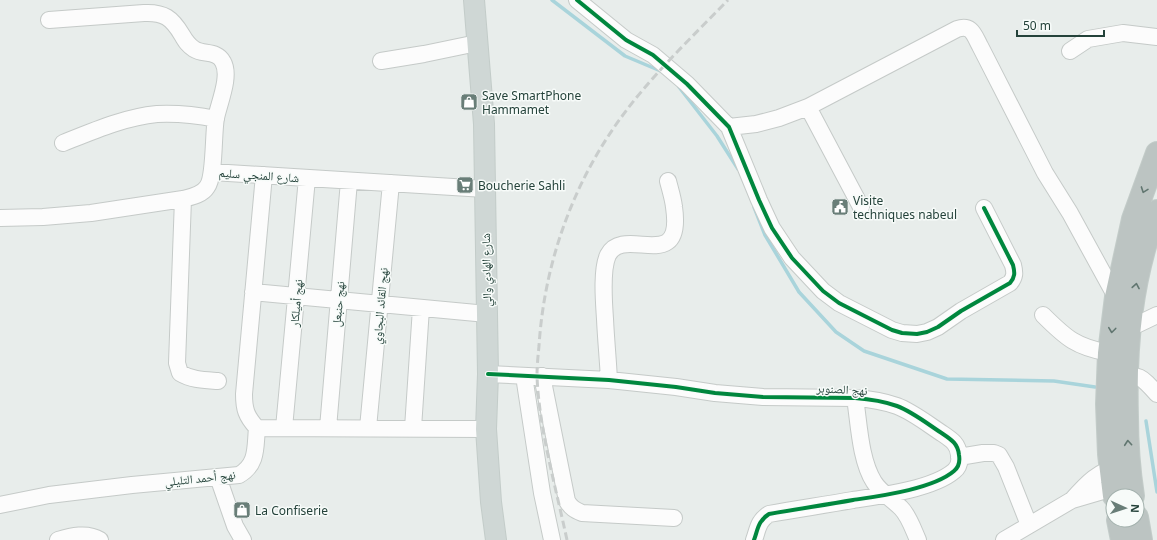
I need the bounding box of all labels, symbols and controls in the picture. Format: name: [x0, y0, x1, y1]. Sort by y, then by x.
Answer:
scale bar: [1017, 12, 1104, 38]
text: 50 m: [1023, 17, 1051, 34]
place label: Save SmartPhone Hammamet: [482, 87, 581, 118]
shop icon: Save SmartPhone Hammamet: [459, 92, 479, 112]
street label: شارع المنجي سليم: [218, 164, 300, 188]
supermarket icon: Boucherie Sahli: [455, 175, 475, 195]
place label: Boucherie Sahli: [478, 177, 565, 194]
one-way arrow: [1140, 187, 1148, 194]
place label: Visite techniques nabeul: [853, 192, 957, 223]
public building icon: Visite techniques nabeul: [830, 197, 850, 217]
street label: شارع الهادي والي: [477, 233, 497, 307]
street label: نهج القائد البجاوي: [368, 267, 394, 345]
street label: نهج أميلكار: [285, 278, 307, 329]
street label: نهج حنبعل: [328, 281, 348, 327]
one-way arrow: [1131, 283, 1140, 289]
one-way arrow: [1107, 327, 1116, 333]
street label: نهج الصنوبر: [815, 379, 868, 399]
one-way arrow: [1123, 440, 1132, 446]
street label: نهج أحمد التليلي: [164, 466, 237, 492]
north arrow: [1105, 488, 1145, 528]
shop icon: La Confiserie: [232, 500, 252, 520]
place label: La Confiserie: [255, 502, 328, 519]
text: N: [1128, 504, 1143, 513]

